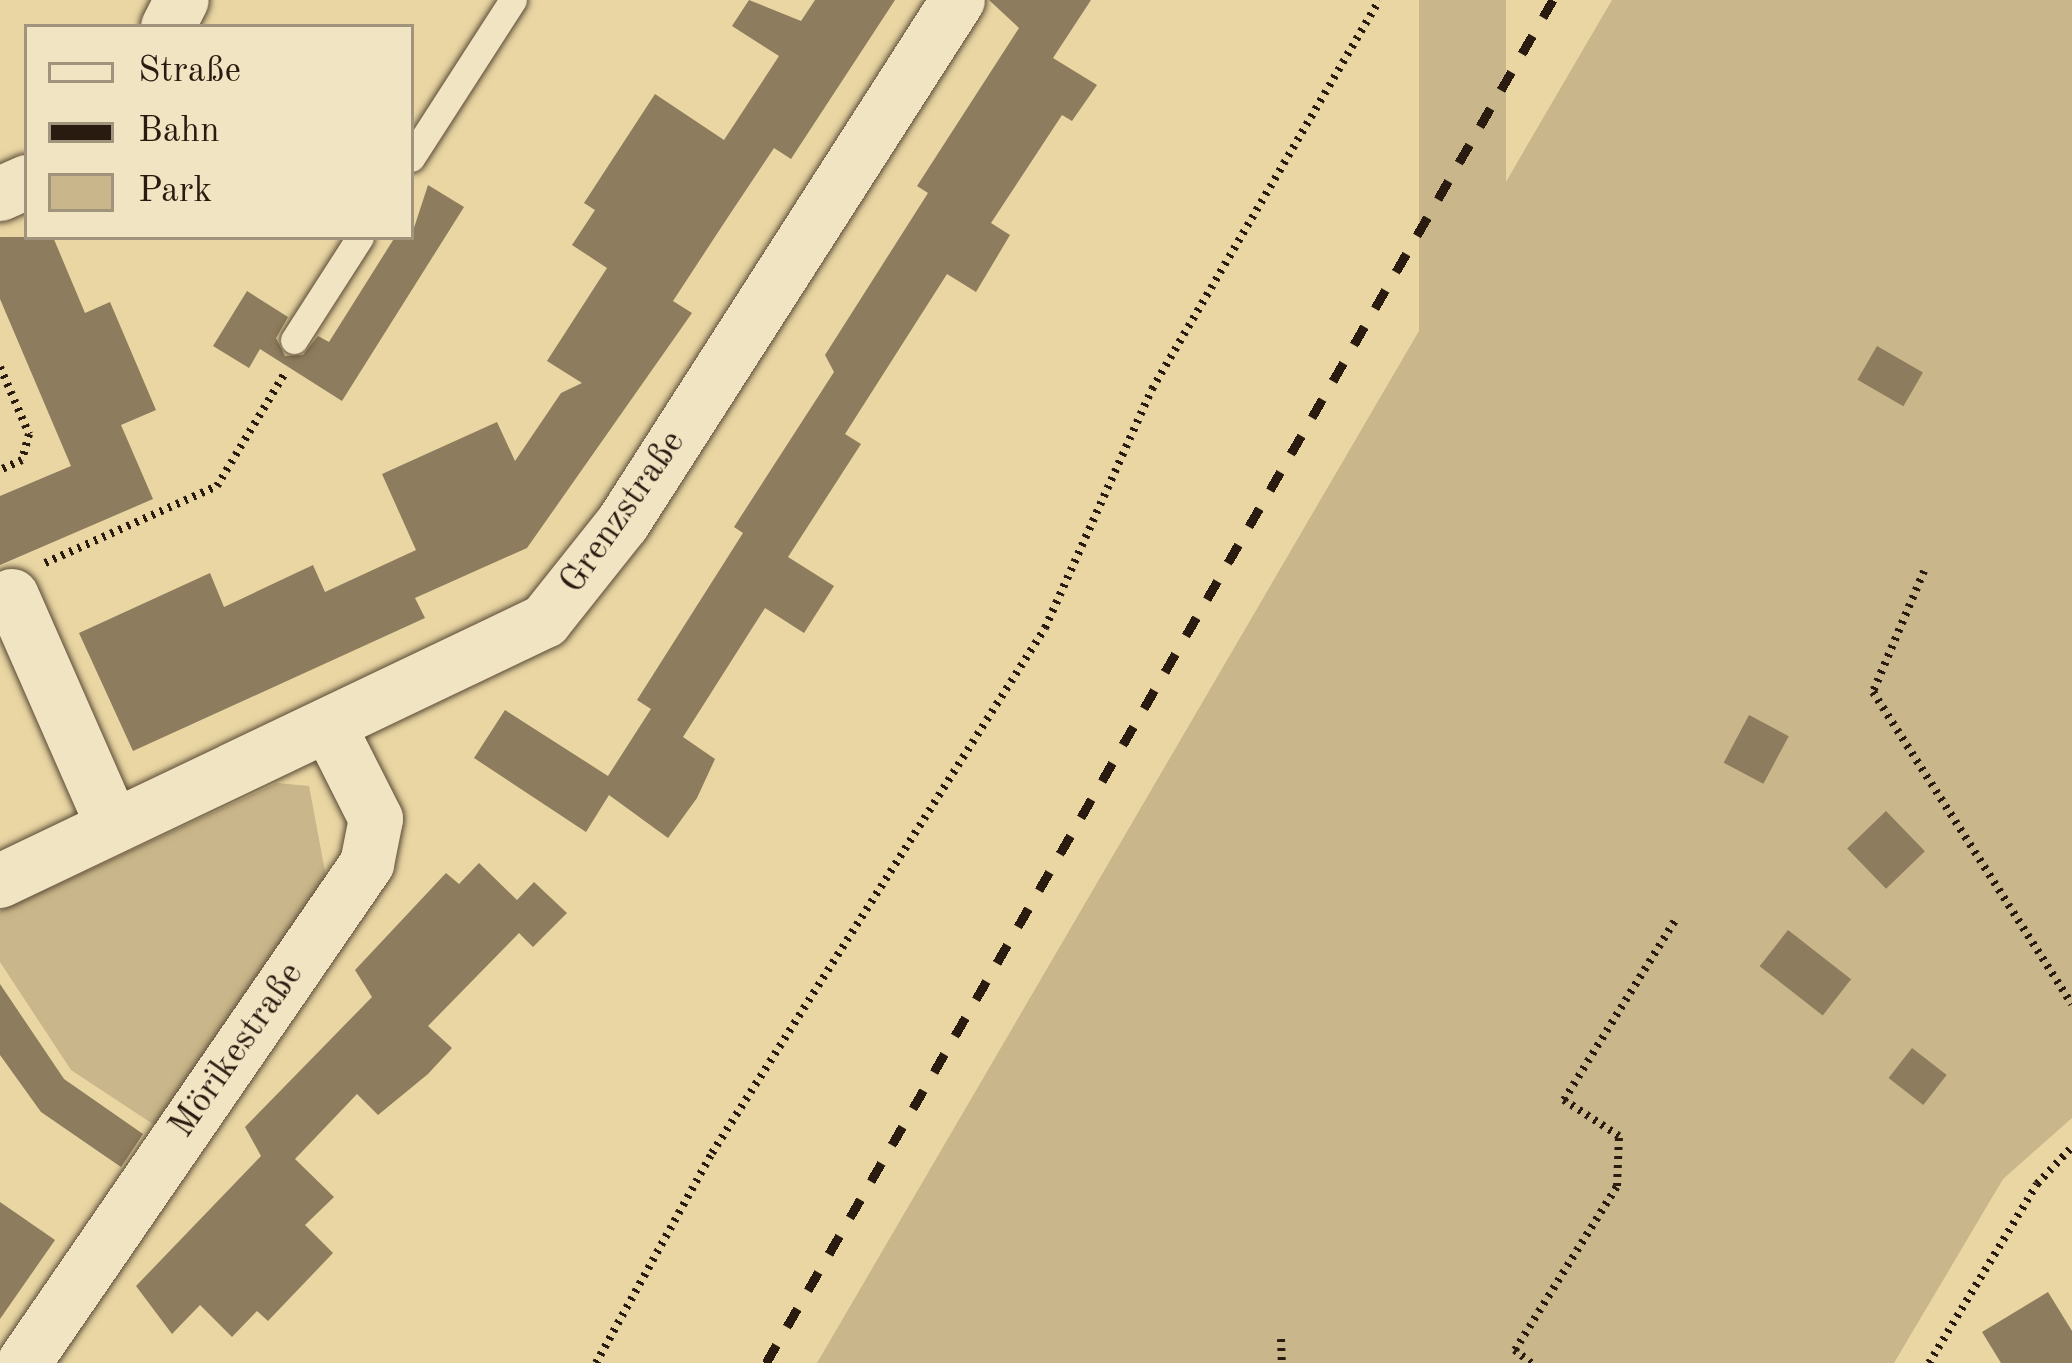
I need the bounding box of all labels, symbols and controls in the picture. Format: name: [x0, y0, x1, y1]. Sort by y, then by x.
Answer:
legend: [24, 24, 414, 240]
text: Straße: [138, 54, 241, 90]
text: Bahn: [138, 114, 220, 150]
text: Park: [138, 174, 212, 210]
street label: Grenzstraße: [552, 423, 696, 603]
street label: Mörikestraße: [162, 955, 314, 1147]

